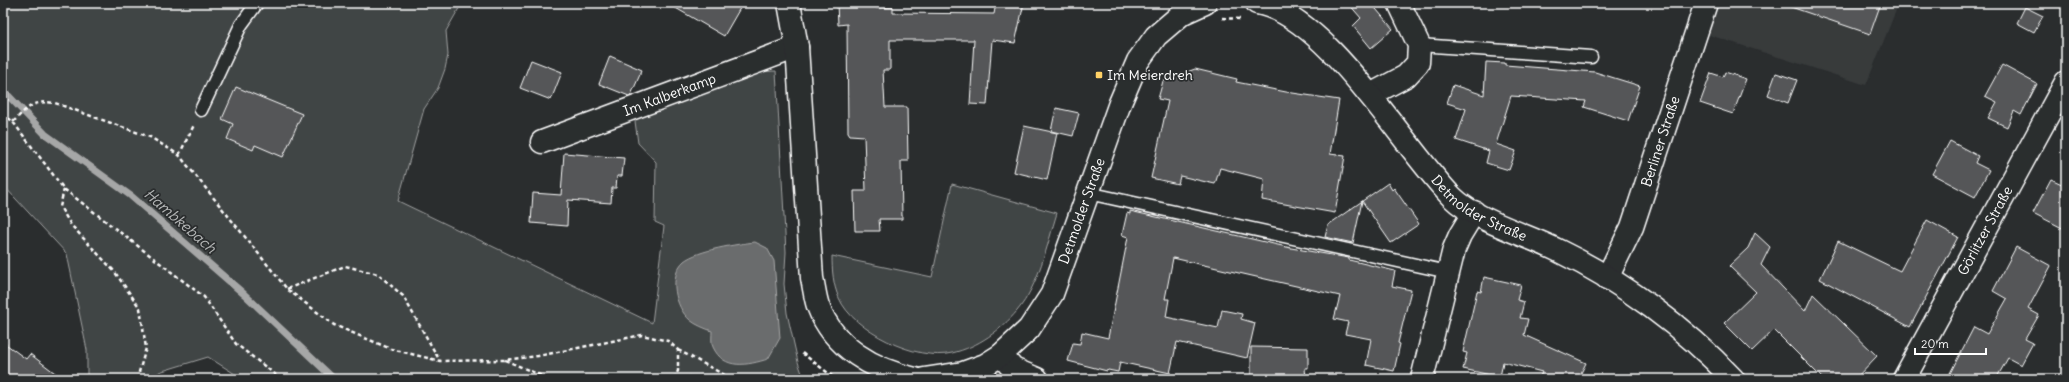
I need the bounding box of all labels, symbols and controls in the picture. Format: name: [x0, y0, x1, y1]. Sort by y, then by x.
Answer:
place label: Im Meierdreh: [1107, 66, 1193, 84]
street label: Im Kalberkamp: [621, 69, 718, 120]
marker: Im Meierdreh: [1094, 70, 1104, 80]
street label: Berliner Straße: [1637, 94, 1684, 189]
street label: Detmolder Straße: [1054, 155, 1109, 266]
street label: Detmolder Straße: [1427, 171, 1530, 245]
street label: Görlitzer Straße: [1953, 183, 2016, 278]
water label: Hambkebach: [140, 184, 221, 257]
scale bar: [1915, 330, 1986, 356]
text: 20 m: [1921, 336, 1949, 351]

